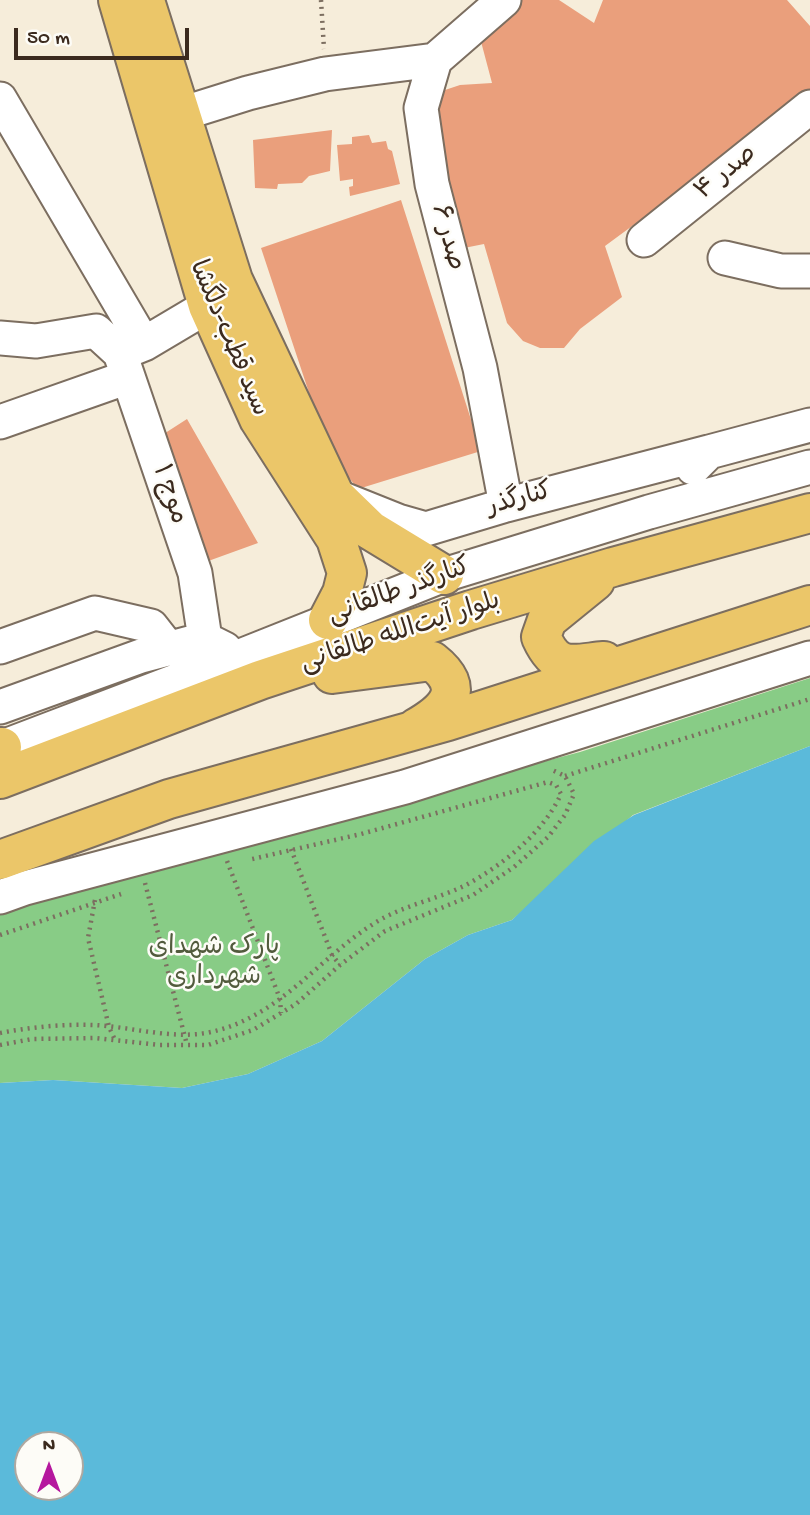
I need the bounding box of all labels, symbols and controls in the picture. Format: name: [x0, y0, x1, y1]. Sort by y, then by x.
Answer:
scale bar: [18, 14, 192, 58]
text: 50 m: [27, 27, 70, 52]
street label: صدر ۴: [690, 140, 764, 208]
street label: صدر ۶: [422, 201, 470, 275]
street label: سید قطب-دلگشا: [180, 256, 274, 422]
street label: موج ۱: [143, 461, 193, 529]
street label: کنارگذر: [484, 477, 556, 525]
street label: کنارگذر طالقانی: [324, 553, 476, 633]
street label: بلوار آیت‌الله طالقانی: [297, 587, 505, 681]
park label: پارک شهدای شهرداری: [148, 933, 280, 995]
north arrow: [14, 1431, 84, 1501]
text: N: [43, 1435, 55, 1458]

